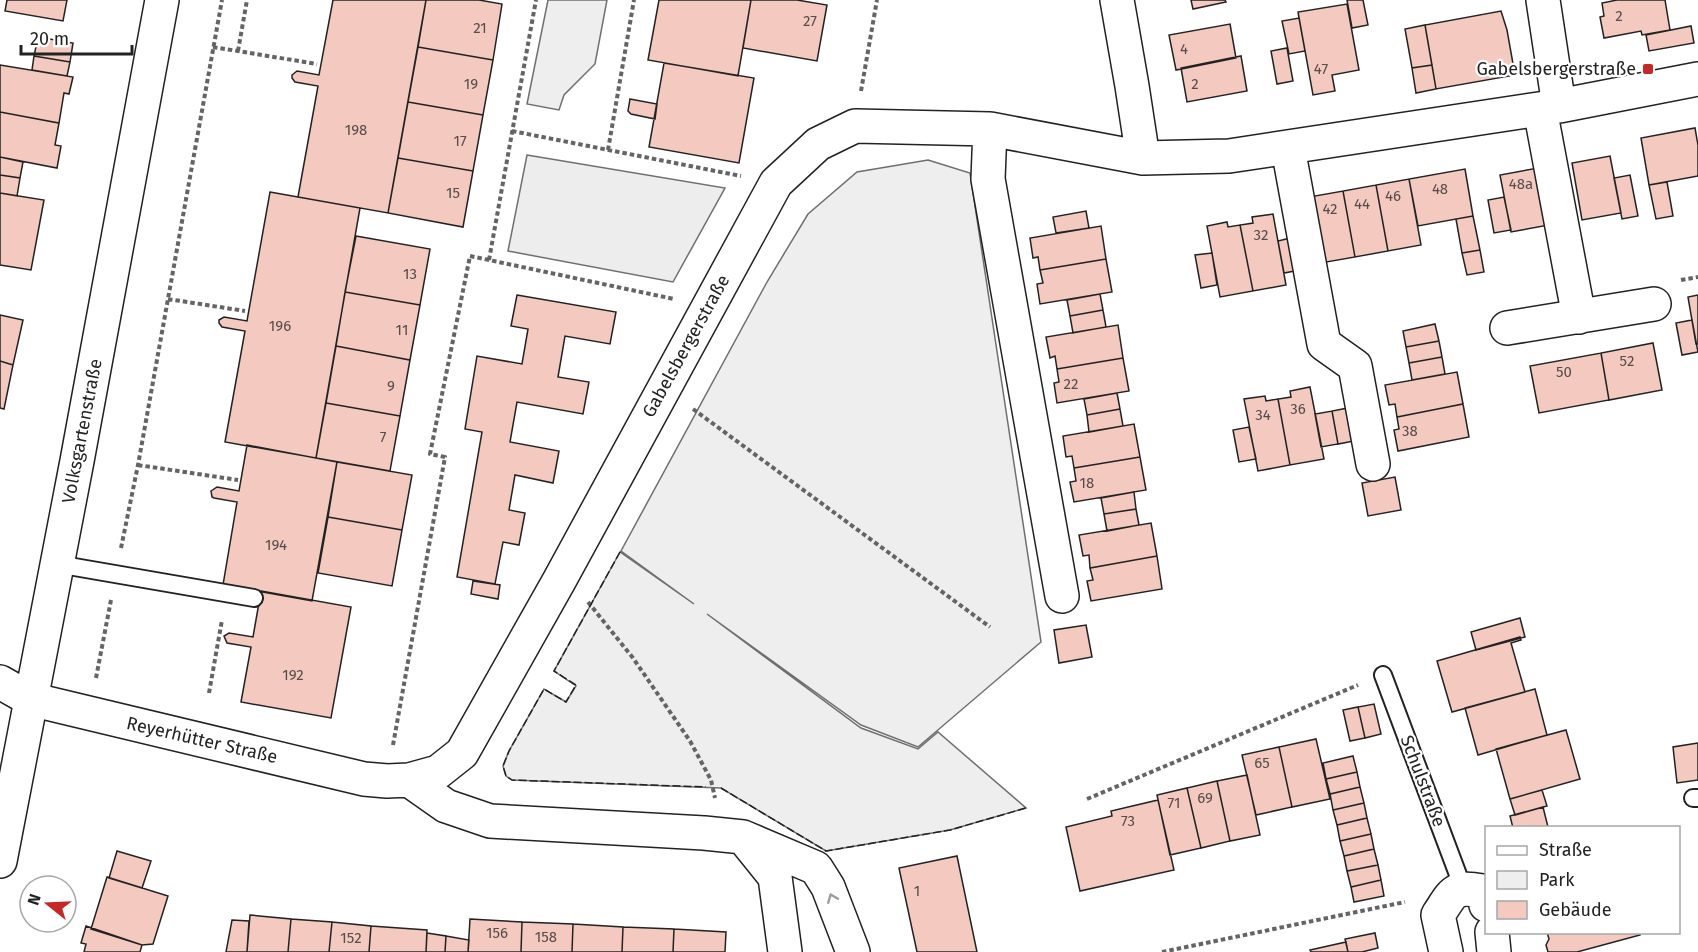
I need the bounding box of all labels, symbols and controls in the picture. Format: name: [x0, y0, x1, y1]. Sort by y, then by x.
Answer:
house number: 2: [1615, 7, 1623, 25]
house number: 27: [803, 12, 817, 30]
scale bar: [21, 18, 132, 56]
house number: 21: [473, 19, 487, 37]
text: 20 m: [30, 28, 69, 50]
house number: 4: [1180, 40, 1188, 58]
place label: Gabelsbergerstraße: [1476, 58, 1636, 80]
house number: 47: [1314, 60, 1328, 78]
marker: Gabelsbergerstraße: [1641, 62, 1655, 76]
house number: 19: [464, 75, 478, 93]
house number: 2: [1191, 75, 1199, 93]
house number: 198: [345, 121, 367, 139]
house number: 17: [453, 132, 467, 150]
house number: 48a: [1509, 175, 1533, 193]
house number: 48: [1432, 180, 1448, 198]
house number: 15: [446, 184, 460, 202]
house number: 46: [1385, 187, 1401, 205]
house number: 44: [1354, 195, 1370, 213]
house number: 42: [1322, 200, 1338, 218]
house number: 32: [1254, 226, 1268, 244]
house number: 13: [403, 265, 417, 283]
street label: Gabelsbergerstraße: [638, 271, 734, 421]
house number: 196: [269, 317, 291, 335]
house number: 11: [396, 321, 408, 339]
house number: 52: [1620, 352, 1634, 370]
street label: Volksgartenstraße: [57, 357, 107, 505]
house number: 50: [1556, 363, 1572, 381]
house number: 22: [1064, 375, 1078, 393]
house number: 9: [387, 377, 395, 395]
house number: 36: [1290, 400, 1306, 418]
house number: 34: [1255, 406, 1271, 424]
house number: 38: [1402, 422, 1418, 440]
house number: 7: [380, 428, 387, 446]
house number: 18: [1080, 474, 1094, 492]
house number: 194: [265, 536, 287, 554]
house number: 192: [282, 666, 304, 684]
street label: Reyerhütter Straße: [124, 712, 280, 768]
street label: Schulstraße: [1395, 732, 1451, 830]
house number: 65: [1254, 754, 1270, 772]
house number: 69: [1197, 789, 1213, 807]
house number: 71: [1168, 794, 1180, 812]
house number: 73: [1121, 812, 1135, 830]
legend: [1485, 826, 1680, 934]
text: Straße: [1539, 839, 1592, 861]
text: Park: [1539, 869, 1575, 891]
north arrow: [18, 874, 78, 934]
house number: 1: [914, 882, 920, 900]
text: N: [24, 892, 45, 907]
one-way arrow: [827, 893, 839, 904]
text: Gebäude: [1539, 899, 1612, 921]
house number: 156: [486, 924, 508, 942]
house number: 158: [535, 928, 557, 946]
house number: 152: [340, 929, 362, 947]

